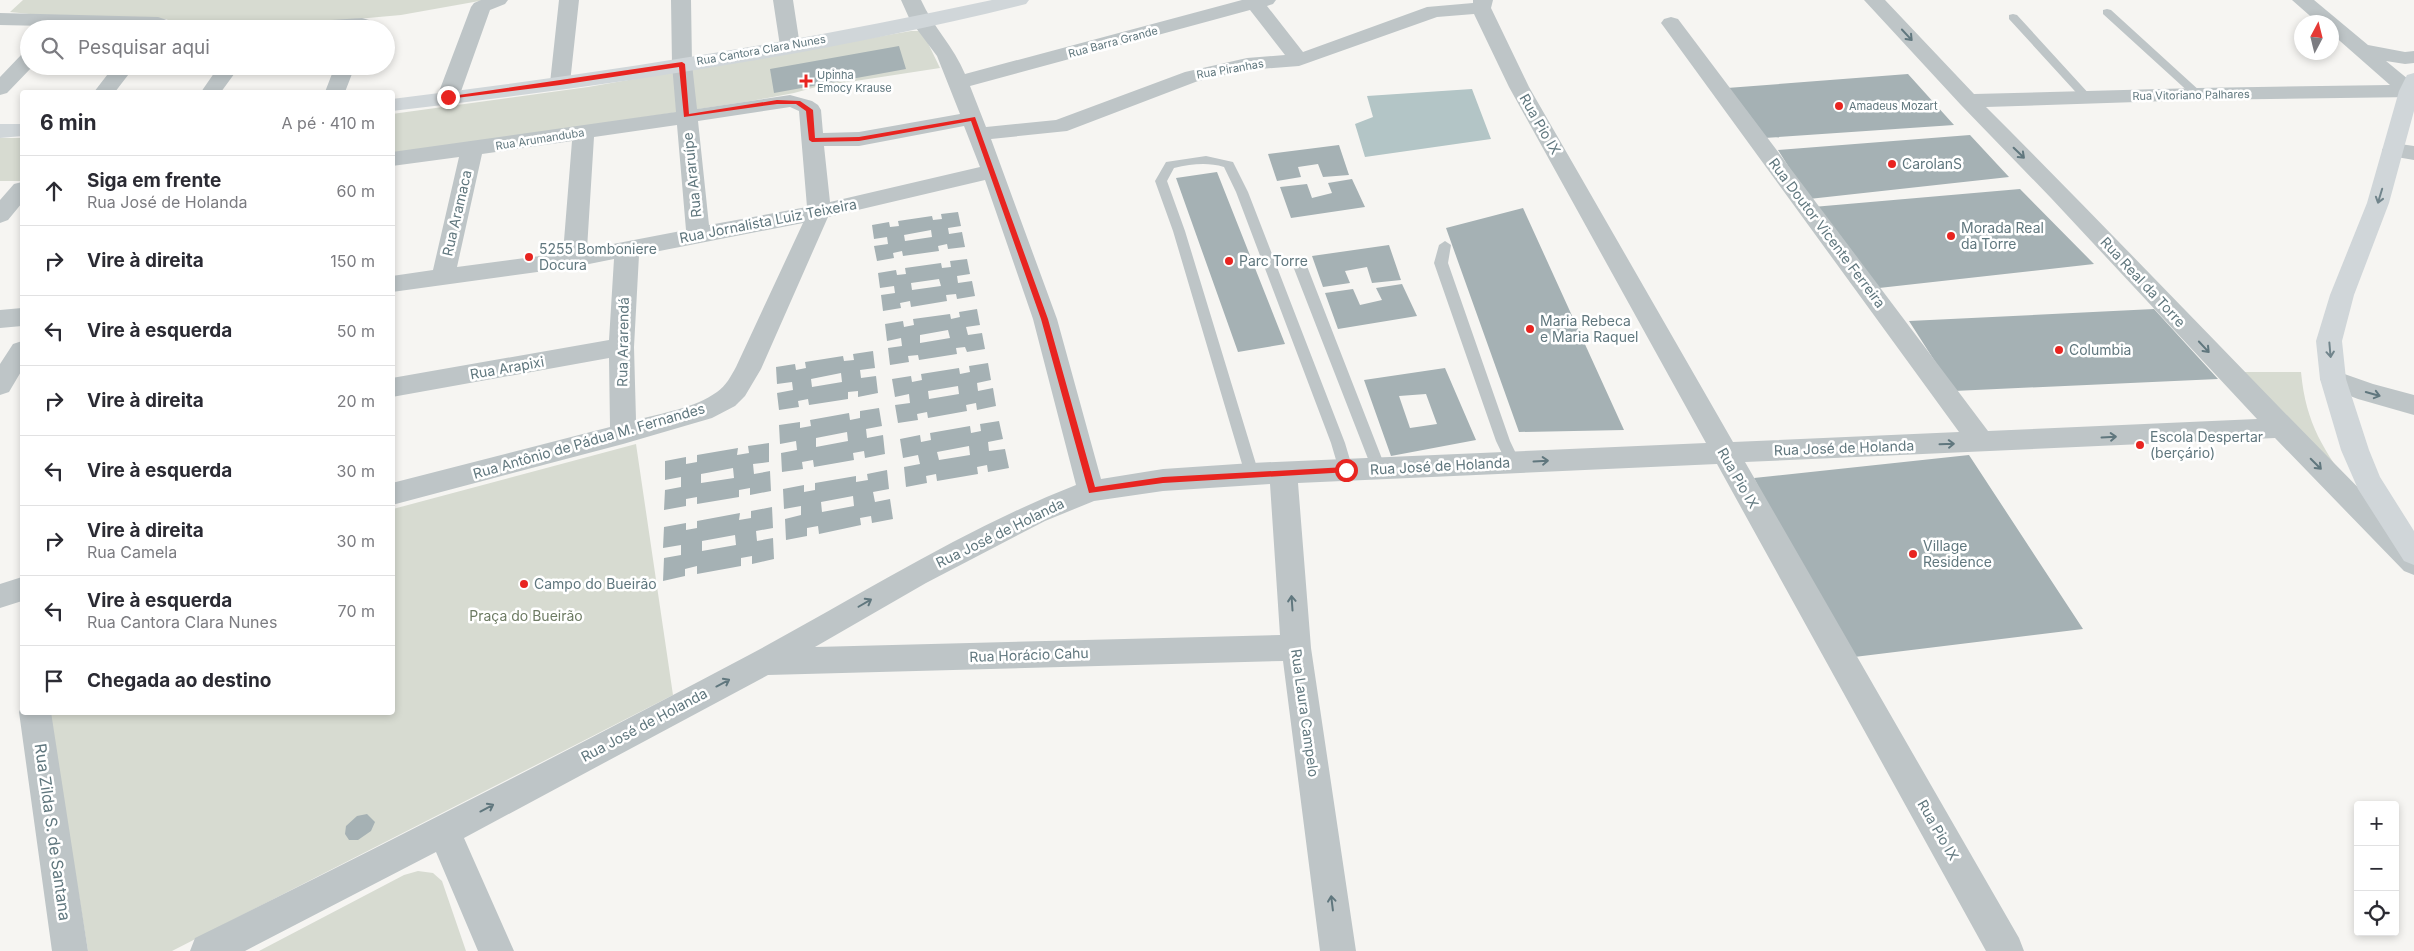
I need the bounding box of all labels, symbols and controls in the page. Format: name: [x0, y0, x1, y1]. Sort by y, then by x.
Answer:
north arrow: [2294, 15, 2339, 60]
search box: [20, 20, 395, 75]
street label: Rua Barra Grande: [1067, 23, 1159, 61]
one-way arrow: [1901, 29, 1913, 42]
street label: Rua Cantora Clara Nunes: [695, 32, 827, 68]
icon: search: [38, 34, 66, 62]
text: Pesquisar aqui: [78, 36, 210, 59]
street label: Rua Piranhas: [1195, 56, 1265, 82]
place label: Upinha Emocy Krause: [817, 68, 892, 95]
marker: Upinha Emocy Krause: [799, 74, 813, 88]
route end: [437, 86, 460, 109]
street label: Rua Vitoriano Palhares: [2132, 87, 2250, 103]
street label: Rua Pio IX: [1516, 90, 1565, 157]
place label: Amadeus Mozart: [1849, 99, 1938, 113]
marker: Amadeus Mozart: [1833, 100, 1845, 112]
text: 6 min: [40, 110, 97, 135]
text: A pé · 410 m: [282, 113, 375, 133]
street label: Rua Arumanduba: [495, 125, 585, 153]
street label: Rua Araruípe: [679, 132, 704, 218]
one-way arrow: [2013, 147, 2025, 159]
street label: Rua Doutor Vicente Ferreira: [1766, 154, 1889, 311]
place label: CarolanS: [1902, 155, 1962, 172]
marker: CarolanS: [1886, 158, 1898, 170]
street label: Rua Aramaca: [438, 168, 475, 258]
text: Siga em frente: [87, 169, 221, 192]
icon: ahead: [40, 177, 68, 205]
text: 60 m: [336, 181, 375, 201]
one-way arrow: [2374, 188, 2384, 204]
text: Rua José de Holanda: [87, 192, 247, 212]
street label: Rua Jornalista Luiz Teixeira: [678, 195, 858, 246]
place label: Morada Real da Torre: [1961, 219, 2044, 252]
marker: Morada Real da Torre: [1945, 230, 1957, 242]
street label: Rua Real da Torre: [2097, 233, 2189, 330]
place label: 5255 Bomboniere Docura: [539, 240, 657, 273]
icon: right: [40, 247, 68, 275]
text: Vire à direita: [87, 249, 204, 272]
text: 150 m: [330, 251, 375, 271]
marker: 5255 Bomboniere Docura: [523, 251, 535, 263]
place label: Parc Torre: [1239, 252, 1308, 269]
marker: Parc Torre: [1223, 255, 1235, 267]
street label: Rua Ararendá: [613, 297, 632, 387]
place label: Maria Rebeca e Maria Raquel: [1540, 312, 1639, 345]
icon: left: [40, 317, 68, 345]
text: Vire à esquerda: [87, 319, 232, 342]
text: 50 m: [337, 321, 375, 341]
marker: Maria Rebeca e Maria Raquel: [1524, 323, 1536, 335]
one-way arrow: [2198, 340, 2210, 353]
place label: Columbia: [2069, 341, 2131, 358]
one-way arrow: [2326, 342, 2335, 358]
marker: Columbia: [2053, 344, 2065, 356]
street label: Rua Arapixi: [469, 353, 545, 382]
icon: right: [40, 387, 68, 415]
text: Vire à direita: [87, 389, 204, 412]
one-way arrow: [2365, 389, 2381, 399]
text: 20 m: [337, 391, 375, 411]
street label: Rua Antônio de Pádua M. Fernandes: [471, 399, 707, 482]
place label: Escola Despertar (berçário): [2150, 428, 2263, 461]
one-way arrow: [2101, 432, 2117, 441]
street label: Rua José de Holanda: [1774, 437, 1914, 458]
one-way arrow: [1938, 439, 1955, 449]
marker: Escola Despertar (berçário): [2134, 439, 2146, 451]
street label: Rua Pio IX: [1714, 444, 1763, 511]
street label: Rua José de Holanda: [1369, 453, 1511, 478]
one-way arrow: [1533, 456, 1549, 465]
icon: left: [40, 457, 68, 485]
one-way arrow: [2310, 458, 2322, 470]
text: Vire à esquerda: [87, 459, 232, 482]
route start: [1335, 459, 1358, 482]
text: 30 m: [337, 461, 375, 481]
street label: Rua José de Holanda: [933, 494, 1067, 571]
text: Vire à direita: [87, 519, 204, 542]
icon: right: [40, 527, 68, 555]
text: 30 m: [337, 531, 375, 551]
place label: Village Residence: [1923, 537, 1992, 570]
text: Rua Camela: [87, 542, 177, 562]
marker: Village Residence: [1907, 548, 1919, 560]
place label: Campo do Bueirão: [534, 575, 657, 592]
marker: Campo do Bueirão: [518, 578, 530, 590]
text: Vire à esquerda: [87, 589, 232, 612]
one-way arrow: [1288, 595, 1297, 611]
icon: left: [40, 597, 68, 625]
one-way arrow: [857, 598, 871, 608]
text: 70 m: [338, 601, 375, 621]
park label: Praça do Bueirão: [469, 607, 583, 624]
text: Rua Cantora Clara Nunes: [87, 612, 277, 632]
street label: Rua Horácio Cahu: [969, 644, 1089, 665]
street label: Rua Laura Campelo: [1288, 648, 1323, 778]
icon: arrive: [40, 667, 68, 695]
text: Chegada ao destino: [87, 669, 271, 692]
one-way arrow: [715, 678, 730, 687]
street label: Rua José de Holanda: [578, 684, 710, 765]
street label: Rua Zilda S. de Santana: [31, 742, 75, 922]
street label: Rua Pio IX: [1914, 796, 1963, 863]
map controls: [2354, 801, 2399, 936]
button: +: [2354, 801, 2399, 846]
one-way arrow: [479, 803, 494, 813]
button: −: [2354, 846, 2399, 891]
button: locate: [2354, 891, 2399, 936]
one-way arrow: [1327, 895, 1337, 911]

